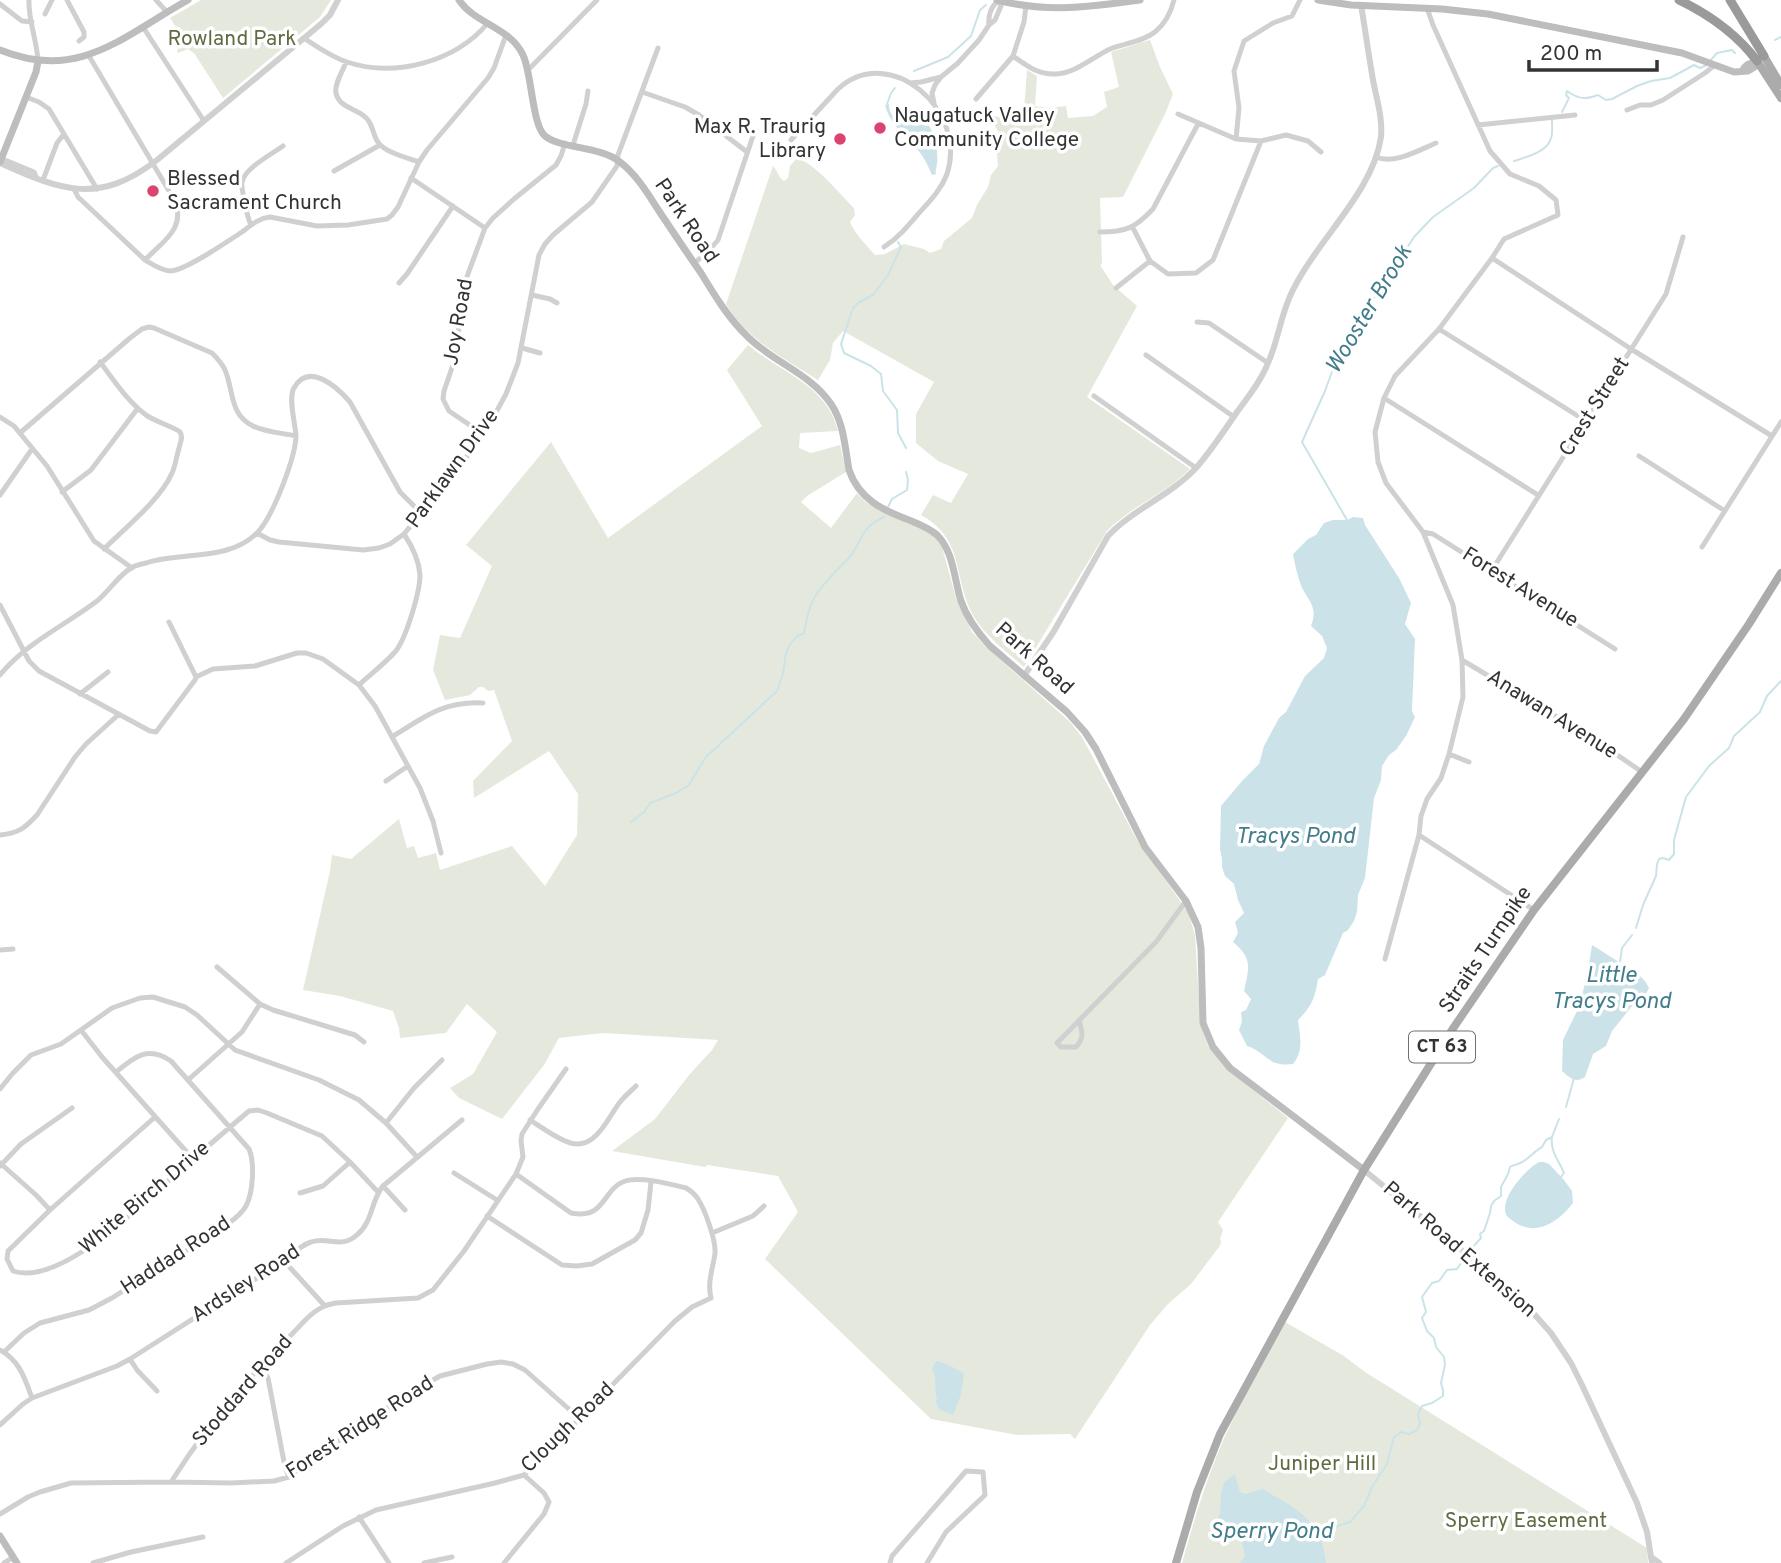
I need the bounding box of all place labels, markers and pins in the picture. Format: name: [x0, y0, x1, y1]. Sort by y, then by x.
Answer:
place label: Naugatuck Valley Community College: [894, 103, 1079, 154]
place label: Max R. Traurig Library: [694, 114, 826, 165]
marker: Naugatuck Valley Community College: [872, 120, 888, 136]
marker: Max R. Traurig Library: [832, 131, 848, 147]
place label: Blessed Sacrament Church: [167, 166, 342, 217]
marker: Blessed Sacrament Church: [145, 183, 161, 199]

